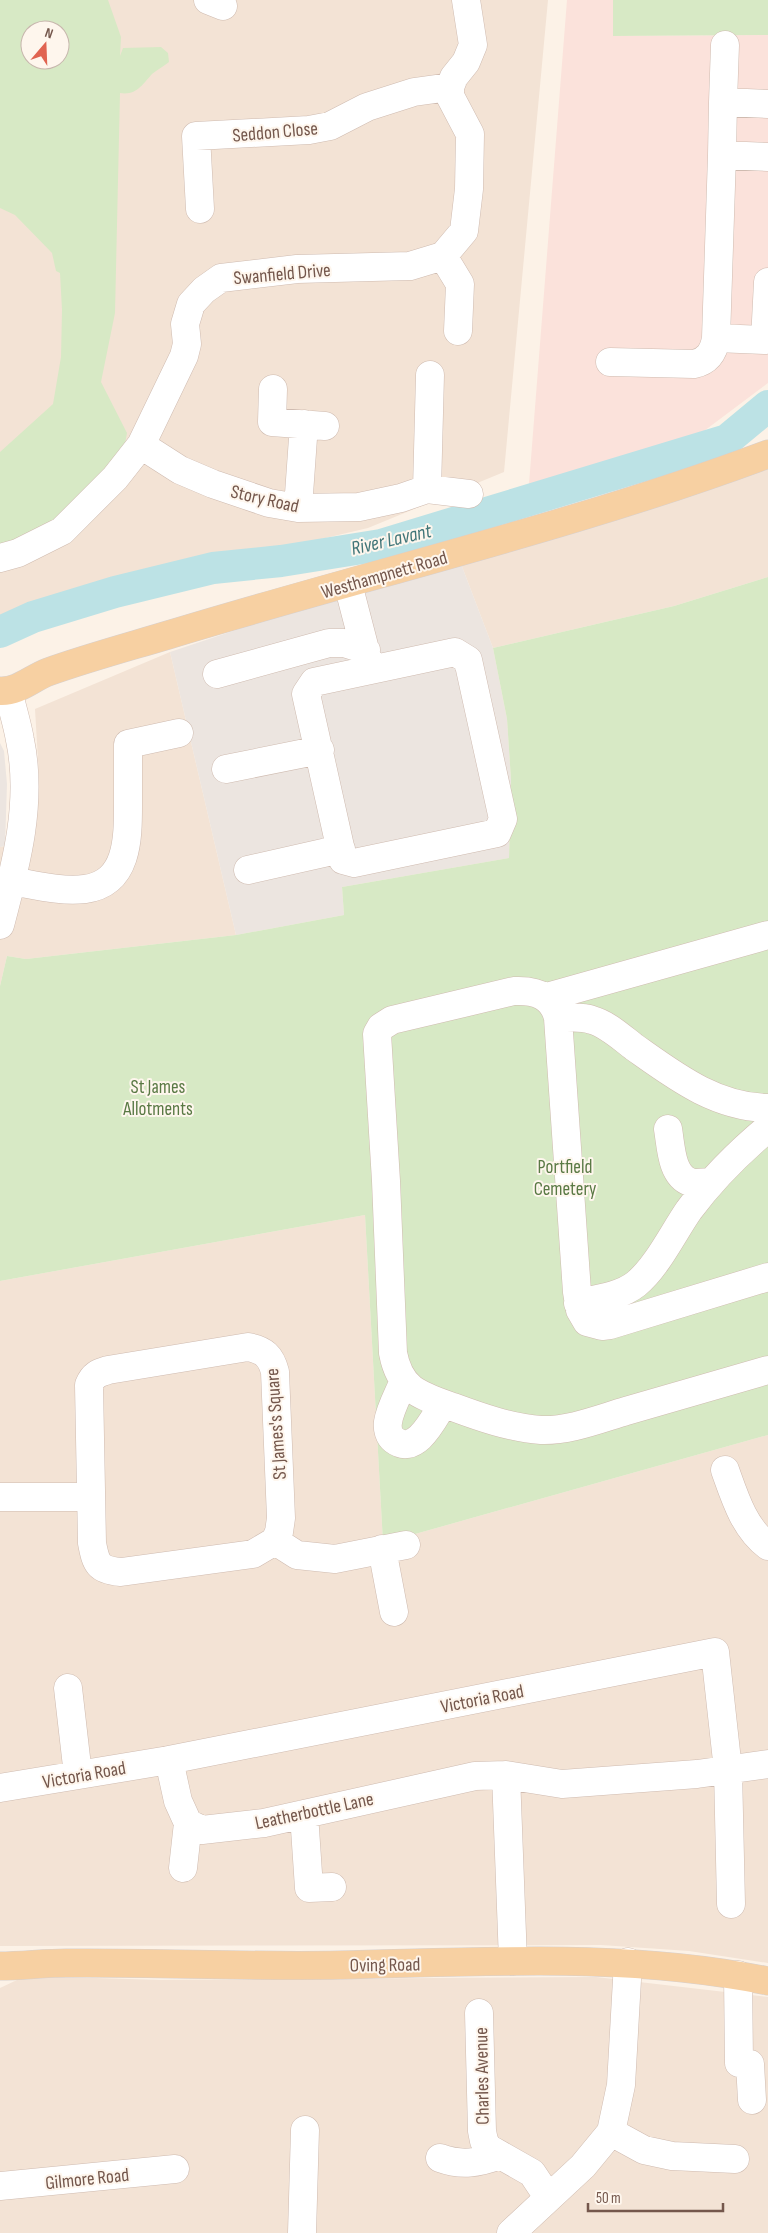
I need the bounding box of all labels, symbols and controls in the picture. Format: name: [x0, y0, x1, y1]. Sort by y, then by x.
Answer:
north arrow: [20, 20, 70, 70]
text: N: [43, 24, 55, 42]
street label: Seddon Close: [231, 117, 319, 148]
street label: Swanfield Drive: [233, 259, 332, 290]
street label: Story Road: [228, 480, 301, 518]
water label: River Lavant: [349, 519, 435, 561]
street label: Westhampnett Road: [319, 547, 450, 604]
park label: St James Allotments: [122, 1076, 193, 1121]
park label: Portfield Cemetery: [534, 1156, 597, 1201]
street label: St James's Square: [261, 1367, 292, 1480]
street label: Victoria Road: [439, 1680, 526, 1719]
street label: Victoria Road: [41, 1757, 128, 1794]
street label: Leatherbottle Lane: [253, 1788, 376, 1835]
street label: Oving Road: [350, 1953, 421, 1978]
street label: Charles Avenue: [470, 2027, 495, 2125]
street label: Gilmore Road: [44, 2164, 130, 2195]
scale bar: [588, 2180, 723, 2212]
text: 50 m: [596, 2189, 621, 2208]

